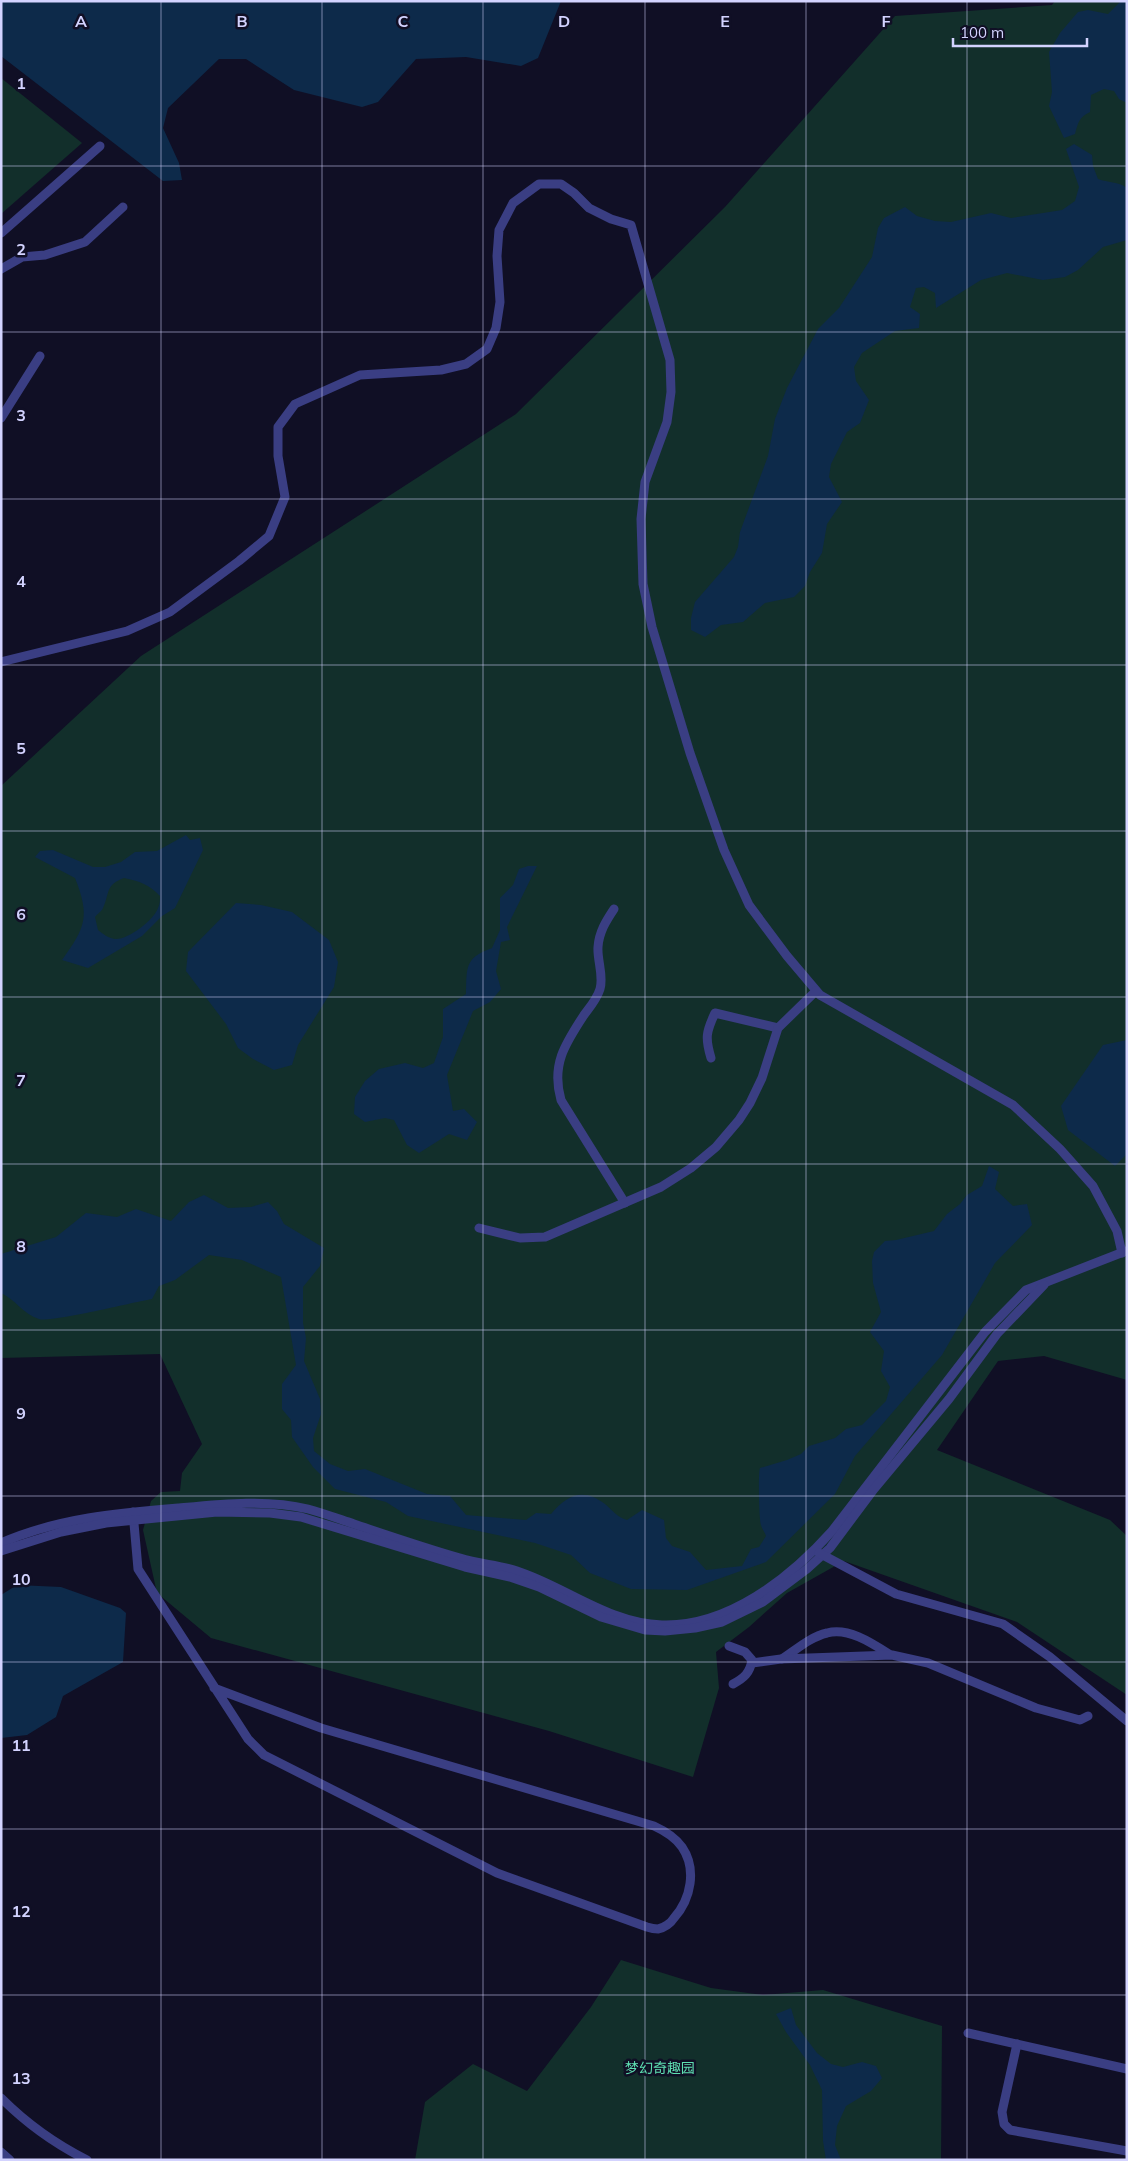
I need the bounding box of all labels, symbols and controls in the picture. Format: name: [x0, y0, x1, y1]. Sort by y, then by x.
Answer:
text: A: [75, 11, 87, 31]
text: B: [236, 11, 248, 31]
text: C: [398, 11, 409, 31]
text: D: [558, 11, 570, 31]
text: E: [720, 11, 730, 31]
text: F: [881, 11, 891, 31]
scale bar: [953, 15, 1087, 47]
text: 100 m: [960, 23, 1004, 42]
text: 1: [16, 73, 26, 93]
text: 2: [16, 239, 26, 259]
text: 3: [16, 405, 26, 425]
text: 4: [16, 571, 26, 591]
text: 5: [16, 738, 26, 758]
text: 6: [16, 904, 26, 924]
text: 7: [16, 1070, 26, 1090]
text: 8: [16, 1236, 26, 1256]
text: 9: [16, 1403, 26, 1423]
text: 10: [11, 1569, 31, 1589]
text: 11: [11, 1735, 31, 1755]
text: 12: [11, 1901, 31, 1921]
park label: 梦幻奇趣园: [625, 2059, 695, 2077]
text: 13: [11, 2068, 31, 2088]

